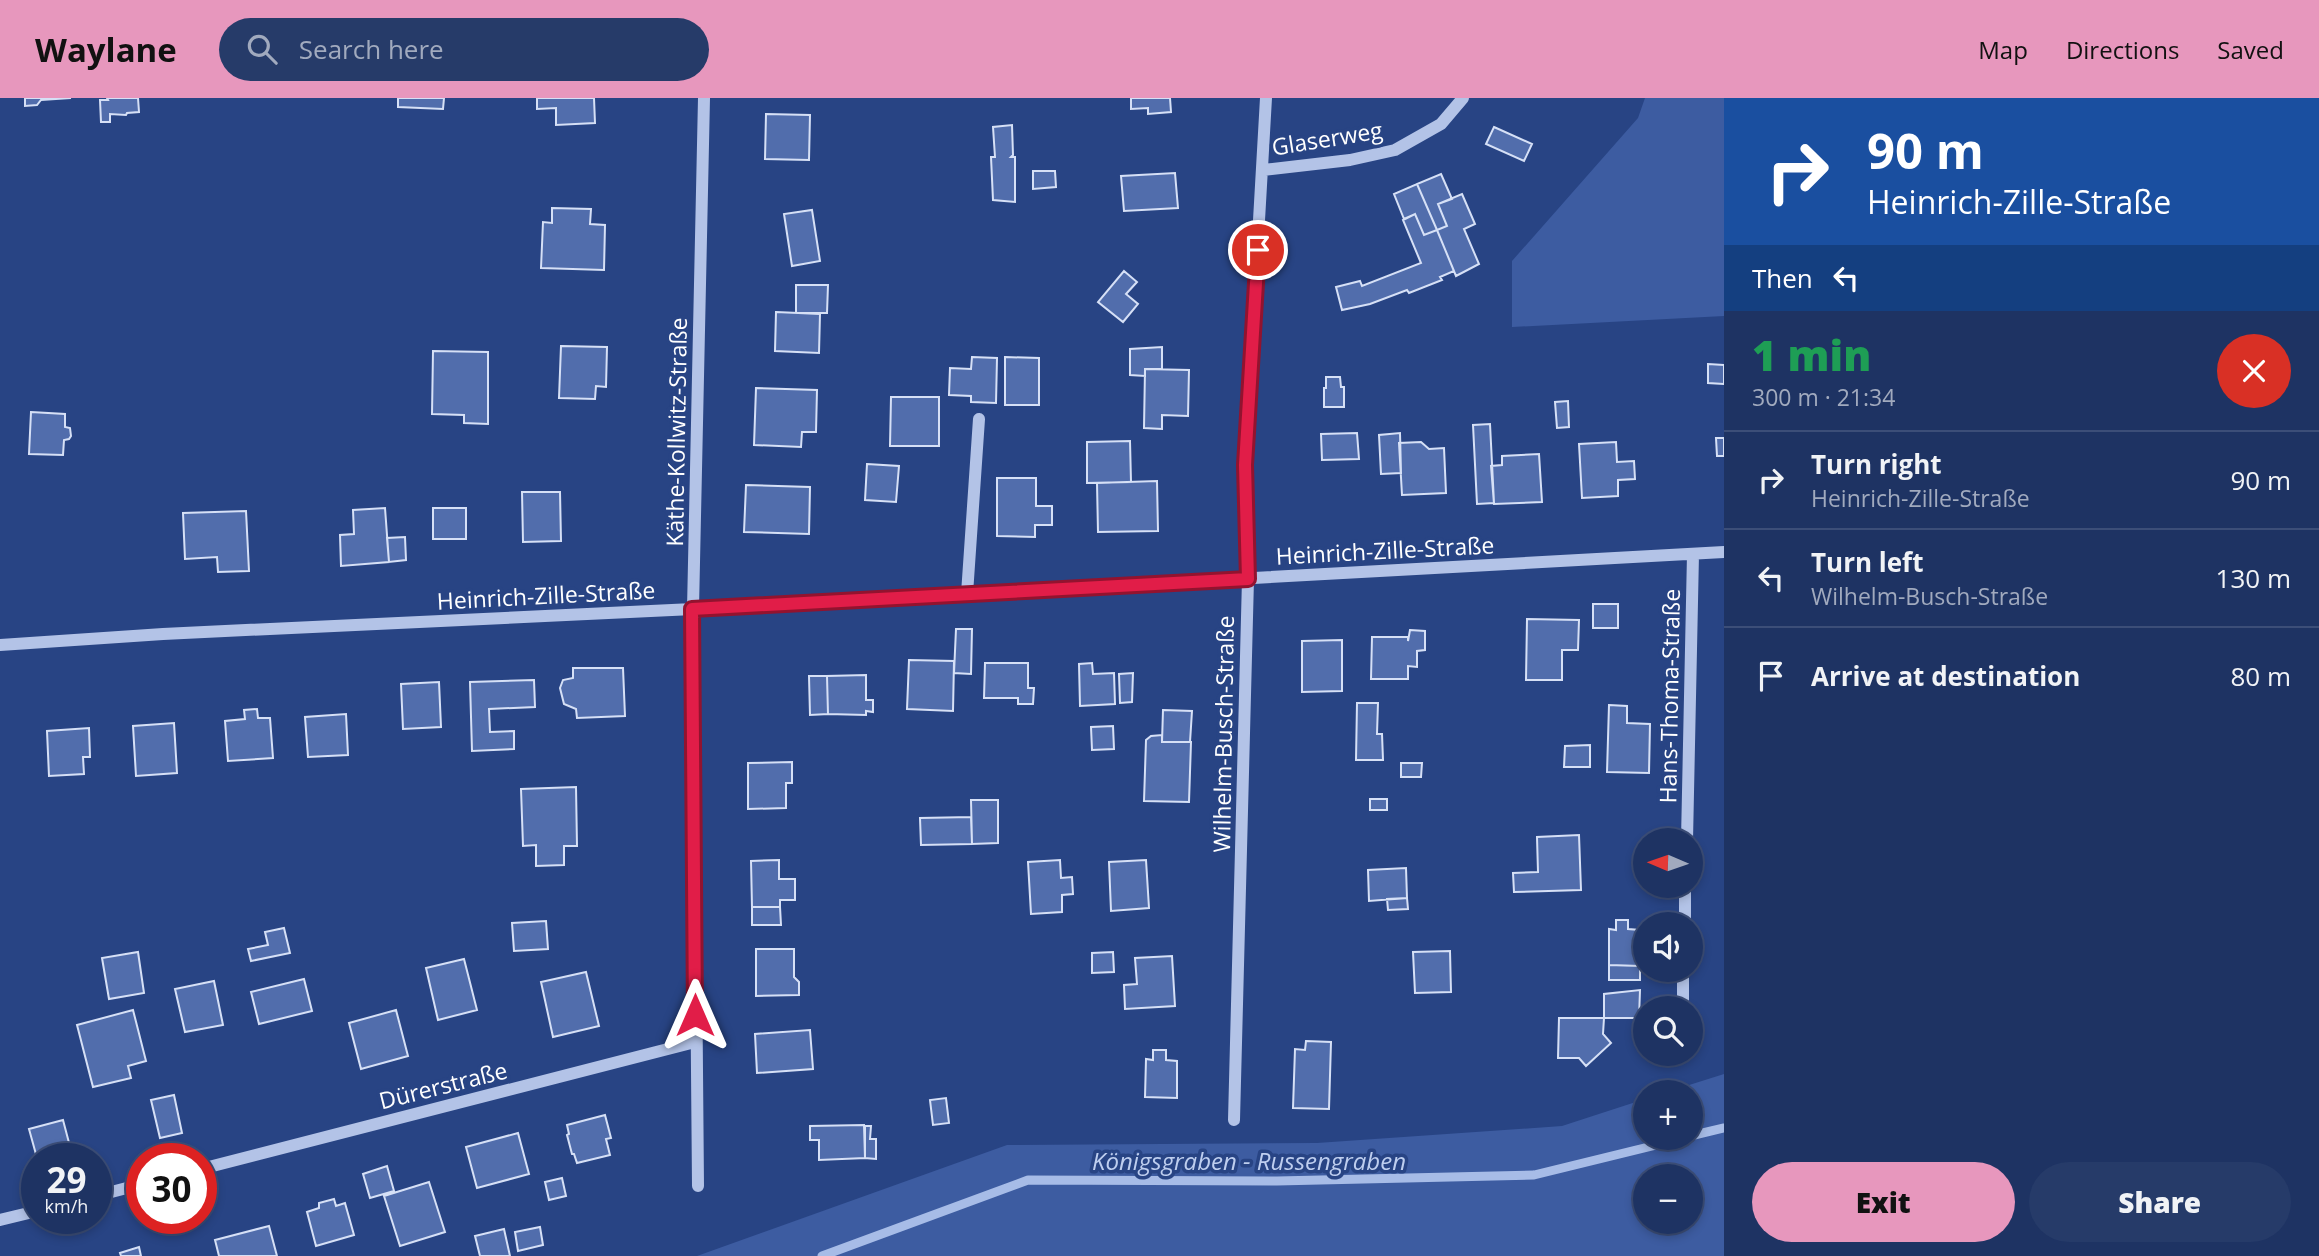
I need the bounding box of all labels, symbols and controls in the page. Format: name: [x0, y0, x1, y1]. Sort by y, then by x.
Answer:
search box: [219, 18, 709, 81]
text: Waylane: [35, 27, 177, 72]
icon: search: [243, 30, 281, 68]
text: Search here: [299, 31, 444, 67]
text: Map: [1978, 33, 2028, 66]
text: Directions: [2066, 33, 2179, 66]
text: Saved: [2217, 33, 2284, 66]
street label: Glaserweg: [1269, 113, 1385, 163]
text: 90 m: [1867, 117, 1984, 183]
icon: right: [1752, 126, 1843, 217]
text: Heinrich-Zille-Straße: [1867, 180, 2171, 223]
pin: [1228, 220, 1288, 280]
icon: arrive: [1239, 231, 1277, 269]
icon: left: [1827, 259, 1865, 297]
text: Then: [1752, 260, 1813, 296]
street label: Käthe-Kollwitz-Straße: [658, 317, 694, 547]
text: 1 min: [1752, 326, 1871, 383]
button: close: [2217, 334, 2291, 408]
text: 300 m · 21:34: [1752, 381, 1895, 413]
text: Turn right: [1811, 446, 1942, 482]
icon: right: [1752, 461, 1790, 499]
text: 90 m: [2230, 462, 2291, 498]
text: Heinrich-Zille-Straße: [1811, 482, 2030, 514]
street label: Heinrich-Zille-Straße: [1275, 528, 1495, 572]
text: Turn left: [1811, 544, 1923, 580]
icon: left: [1752, 559, 1790, 597]
text: 130 m: [2216, 560, 2291, 596]
street label: Heinrich-Zille-Straße: [436, 573, 656, 617]
text: Wilhelm-Busch-Straße: [1811, 580, 2048, 612]
street label: Hans-Thoma-Straße: [1651, 588, 1687, 804]
street label: Wilhelm-Busch-Straße: [1205, 615, 1241, 853]
icon: arrive: [1752, 657, 1790, 695]
text: Arrive at destination: [1811, 658, 2080, 694]
text: 80 m: [2230, 658, 2291, 694]
north arrow: [1633, 828, 1703, 898]
map controls: [1633, 828, 1703, 1234]
button: sound: [1633, 912, 1703, 982]
position arrow: [658, 978, 732, 1052]
button: search: [1633, 996, 1703, 1066]
street label: Dürerstraße: [376, 1054, 510, 1116]
button: +: [1633, 1080, 1703, 1150]
speed limit sign: 30: [126, 1143, 217, 1234]
water label: Königsgraben - Russengraben: [1092, 1144, 1406, 1177]
text: 29: [46, 1156, 87, 1203]
button: Exit: [1752, 1162, 2015, 1242]
button: Share: [2029, 1162, 2291, 1242]
button: −: [1633, 1164, 1703, 1234]
text: km/h: [45, 1194, 88, 1218]

